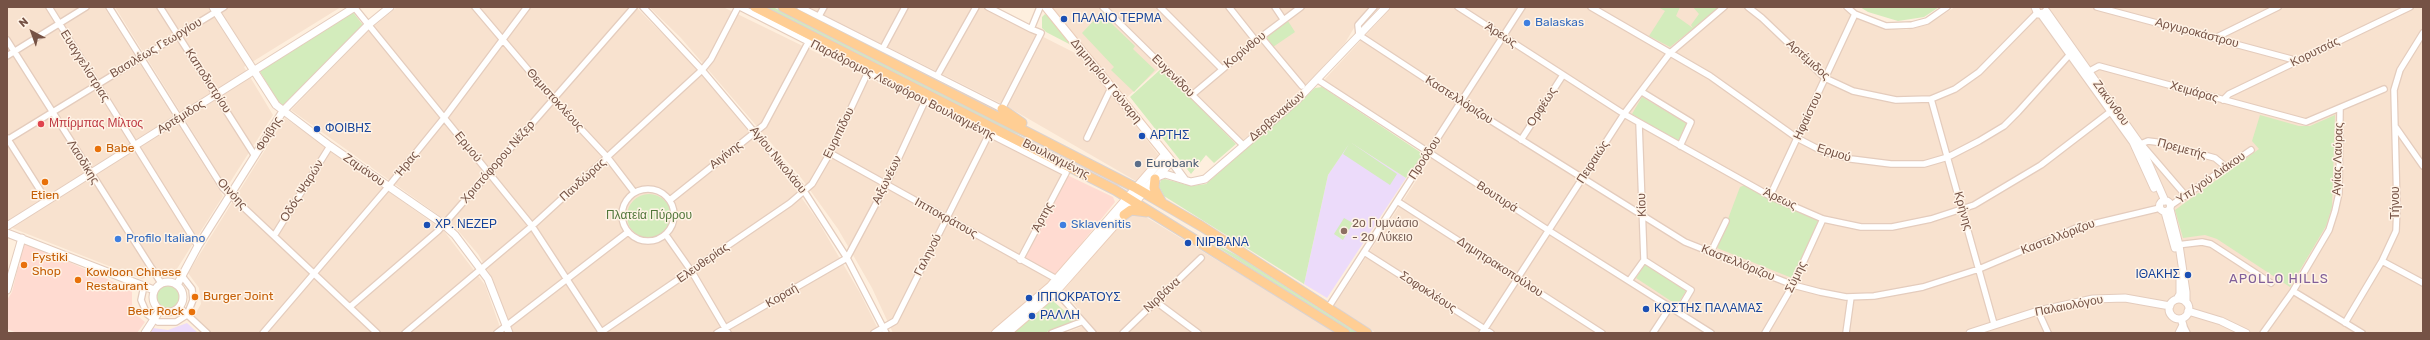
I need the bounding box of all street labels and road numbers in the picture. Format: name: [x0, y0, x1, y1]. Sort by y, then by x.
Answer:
street label: Βασιλέως Γεωργίου: [107, 15, 205, 81]
street label: Αργυροκάστρου: [2154, 15, 2240, 51]
street label: Άρεως: [1482, 19, 1520, 51]
street label: Ευαγγελίστριας: [57, 27, 113, 105]
street label: Κορίνθου: [1221, 29, 1269, 71]
street label: Κορυτσάς: [2288, 34, 2342, 70]
street label: Δημητρίου Γούναρη: [1067, 36, 1145, 126]
street label: Παράδρομος Λεωφόρου Βουλιαγμένης: [808, 37, 998, 143]
street label: Αρτέμιδος: [1783, 37, 1833, 83]
street label: Καποδιστρίου: [182, 46, 234, 116]
street label: Ευγενίδου: [1149, 52, 1197, 100]
street label: Θεμιστοκλέους: [523, 66, 587, 134]
street label: Καστελλόριζου: [1422, 73, 1496, 127]
street label: Ζακύνθου: [2090, 77, 2132, 129]
street label: Χειμάρας: [2168, 78, 2220, 106]
street label: Ορφέως: [1524, 84, 1560, 130]
street label: Δερβενακίων: [1246, 88, 1308, 144]
street label: Ηφαίστου: [1791, 90, 1825, 142]
street label: Αρτέμιδος: [155, 97, 207, 137]
street label: Ευριπίδου: [820, 105, 858, 161]
street label: Φοίβης: [253, 114, 285, 154]
street label: Χριστόφορου Νέζερ: [458, 118, 538, 206]
street label: Αγίας Λαύρας: [2330, 122, 2346, 196]
street label: Αγίου Νικολάου: [747, 124, 809, 196]
street label: Ερμού: [451, 129, 485, 165]
street label: Προόδου: [1406, 134, 1444, 182]
street label: Βουλιαγμένης: [1020, 136, 1092, 182]
street label: Πρεμετής: [2156, 136, 2208, 162]
street label: Λαοδίκης: [64, 137, 102, 187]
street label: Αιγίνης: [707, 138, 745, 172]
street label: Πειραιώς: [1574, 138, 1612, 186]
street label: Ερμού: [1815, 141, 1853, 165]
street label: Ήρας: [392, 148, 422, 180]
street label: Υπ/γού Διάκου: [2174, 149, 2248, 207]
street label: Ζαμάνου: [340, 151, 388, 189]
street label: Αιξωνέων: [869, 153, 905, 207]
street label: Πανδώρας: [557, 156, 609, 204]
street label: Οδóς Ψαρών: [277, 157, 327, 225]
street label: Οινόης: [214, 176, 250, 212]
street label: Βουτυρά: [1474, 178, 1520, 216]
street label: Άρεως: [1761, 185, 1799, 213]
street label: Τήνου: [2389, 186, 2403, 220]
street label: Κρήνης: [1951, 190, 1975, 232]
street label: Κίου: [1634, 193, 1650, 217]
street label: Ιπποκράτους: [912, 195, 980, 241]
street label: Άρτης: [1029, 200, 1057, 234]
street label: Καστελλόριζου: [2019, 216, 2097, 258]
street label: Γαληνού: [911, 231, 945, 279]
street label: Δημητρακοπούλου: [1454, 234, 1546, 300]
street label: Ελευθερίας: [674, 240, 732, 286]
street label: Καστελλόριζου: [1699, 242, 1777, 284]
street label: Σύμης: [1782, 259, 1810, 295]
street label: Σοφοκλέους: [1397, 268, 1459, 316]
street label: Νιρβάνα: [1141, 274, 1183, 316]
street label: Κοραή: [763, 281, 801, 311]
street label: Παλαιολόγου: [2034, 292, 2104, 320]

